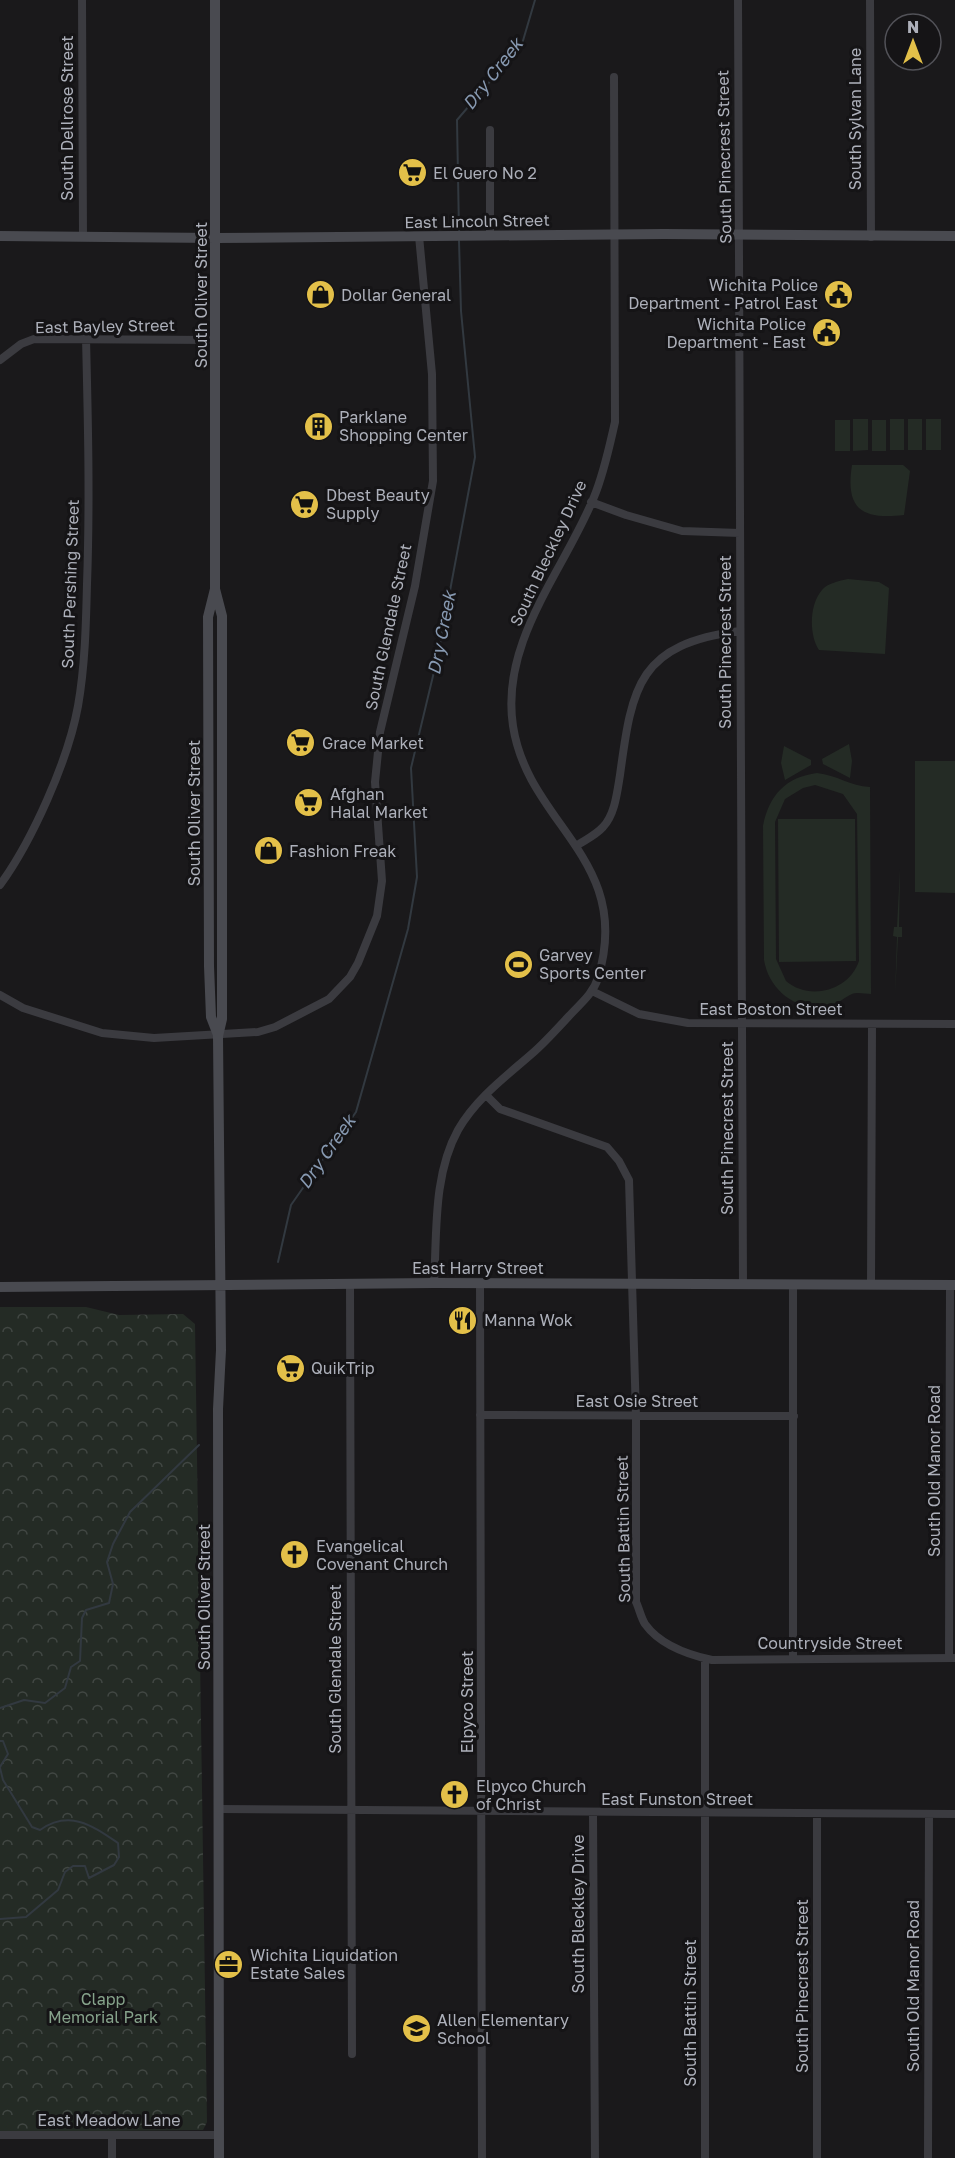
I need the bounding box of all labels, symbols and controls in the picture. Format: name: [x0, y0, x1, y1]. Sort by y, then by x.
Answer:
north arrow: [883, 12, 943, 72]
text: N: [907, 17, 919, 37]
water label: Dry Creek: [457, 32, 528, 114]
street label: South Dellrose Street: [57, 35, 77, 201]
street label: South Sylvan Lane: [845, 48, 865, 190]
street label: South Pinecrest Street: [712, 70, 736, 244]
supermarket icon: El Guero No 2: [396, 157, 428, 189]
place label: El Guero No 2: [433, 163, 537, 183]
street label: East Lincoln Street: [404, 210, 550, 232]
street label: South Oliver Street: [191, 222, 211, 368]
place label: Wichita Police Department - Patrol East: [628, 275, 818, 313]
public building icon: Wichita Police Department - Patrol East: [823, 278, 855, 310]
shop icon: Dollar General: [304, 279, 336, 311]
place label: Dollar General: [341, 285, 451, 305]
place label: Wichita Police Department - East: [667, 314, 806, 352]
street label: East Bayley Street: [35, 315, 175, 337]
public building icon: Wichita Police Department - East: [811, 317, 843, 349]
place label: Parklane Shopping Center: [339, 407, 468, 445]
building icon: Parklane Shopping Center: [302, 410, 334, 442]
street label: South Bleckley Drive: [505, 477, 591, 629]
place label: Dbest Beauty Supply: [326, 485, 430, 523]
supermarket icon: Dbest Beauty Supply: [289, 488, 321, 520]
street label: South Pershing Street: [57, 499, 83, 669]
street label: South Glendale Street: [361, 542, 415, 712]
street label: South Pinecrest Street: [715, 555, 735, 729]
water label: Dry Creek: [422, 587, 460, 677]
supermarket icon: Grace Market: [285, 727, 317, 759]
place label: Grace Market: [322, 733, 424, 753]
street label: South Oliver Street: [184, 740, 204, 886]
place label: Afghan Halal Market: [330, 784, 428, 822]
supermarket icon: Afghan Halal Market: [293, 787, 325, 819]
shop icon: Fashion Freak: [252, 835, 284, 867]
place label: Fashion Freak: [289, 841, 396, 861]
place label: Garvey Sports Center: [539, 945, 646, 983]
sports icon: Garvey Sports Center: [502, 948, 534, 980]
street label: East Boston Street: [699, 999, 843, 1019]
street label: South Pinecrest Street: [717, 1041, 737, 1215]
water label: Dry Creek: [293, 1109, 361, 1192]
street label: East Harry Street: [412, 1258, 544, 1278]
restaurant icon: Manna Wok: [447, 1304, 479, 1336]
place label: Manna Wok: [484, 1310, 573, 1330]
supermarket icon: QuikTrip: [274, 1352, 306, 1384]
place label: QuikTrip: [311, 1358, 375, 1378]
street label: South Old Manor Road: [924, 1385, 944, 1557]
street label: East Osie Street: [576, 1391, 698, 1411]
street label: South Battin Street: [612, 1455, 634, 1603]
street label: South Oliver Street: [194, 1524, 214, 1670]
place label: Evangelical Covenant Church: [316, 1536, 448, 1574]
church icon: Evangelical Covenant Church: [279, 1539, 311, 1571]
street label: South Glendale Street: [325, 1584, 345, 1754]
street label: Countryside Street: [757, 1633, 903, 1653]
street label: Elpyco Street: [457, 1651, 477, 1753]
place label: Elpyco Church of Christ: [476, 1776, 586, 1814]
church icon: Elpyco Church of Christ: [439, 1779, 471, 1811]
street label: East Funston Street: [601, 1789, 753, 1809]
street label: South Bleckley Drive: [568, 1834, 588, 1994]
street label: South Pinecrest Street: [792, 1899, 812, 2073]
street label: South Old Manor Road: [903, 1900, 923, 2072]
street label: South Battin Street: [680, 1939, 700, 2087]
place label: Wichita Liquidation Estate Sales: [250, 1945, 398, 1983]
office icon: Wichita Liquidation Estate Sales: [213, 1948, 245, 1980]
park label: Clapp Memorial Park: [48, 1989, 158, 2027]
place label: Allen Elementary School: [437, 2010, 569, 2048]
school or university icon: Allen Elementary School: [400, 2013, 432, 2045]
street label: East Meadow Lane: [37, 2110, 181, 2130]

